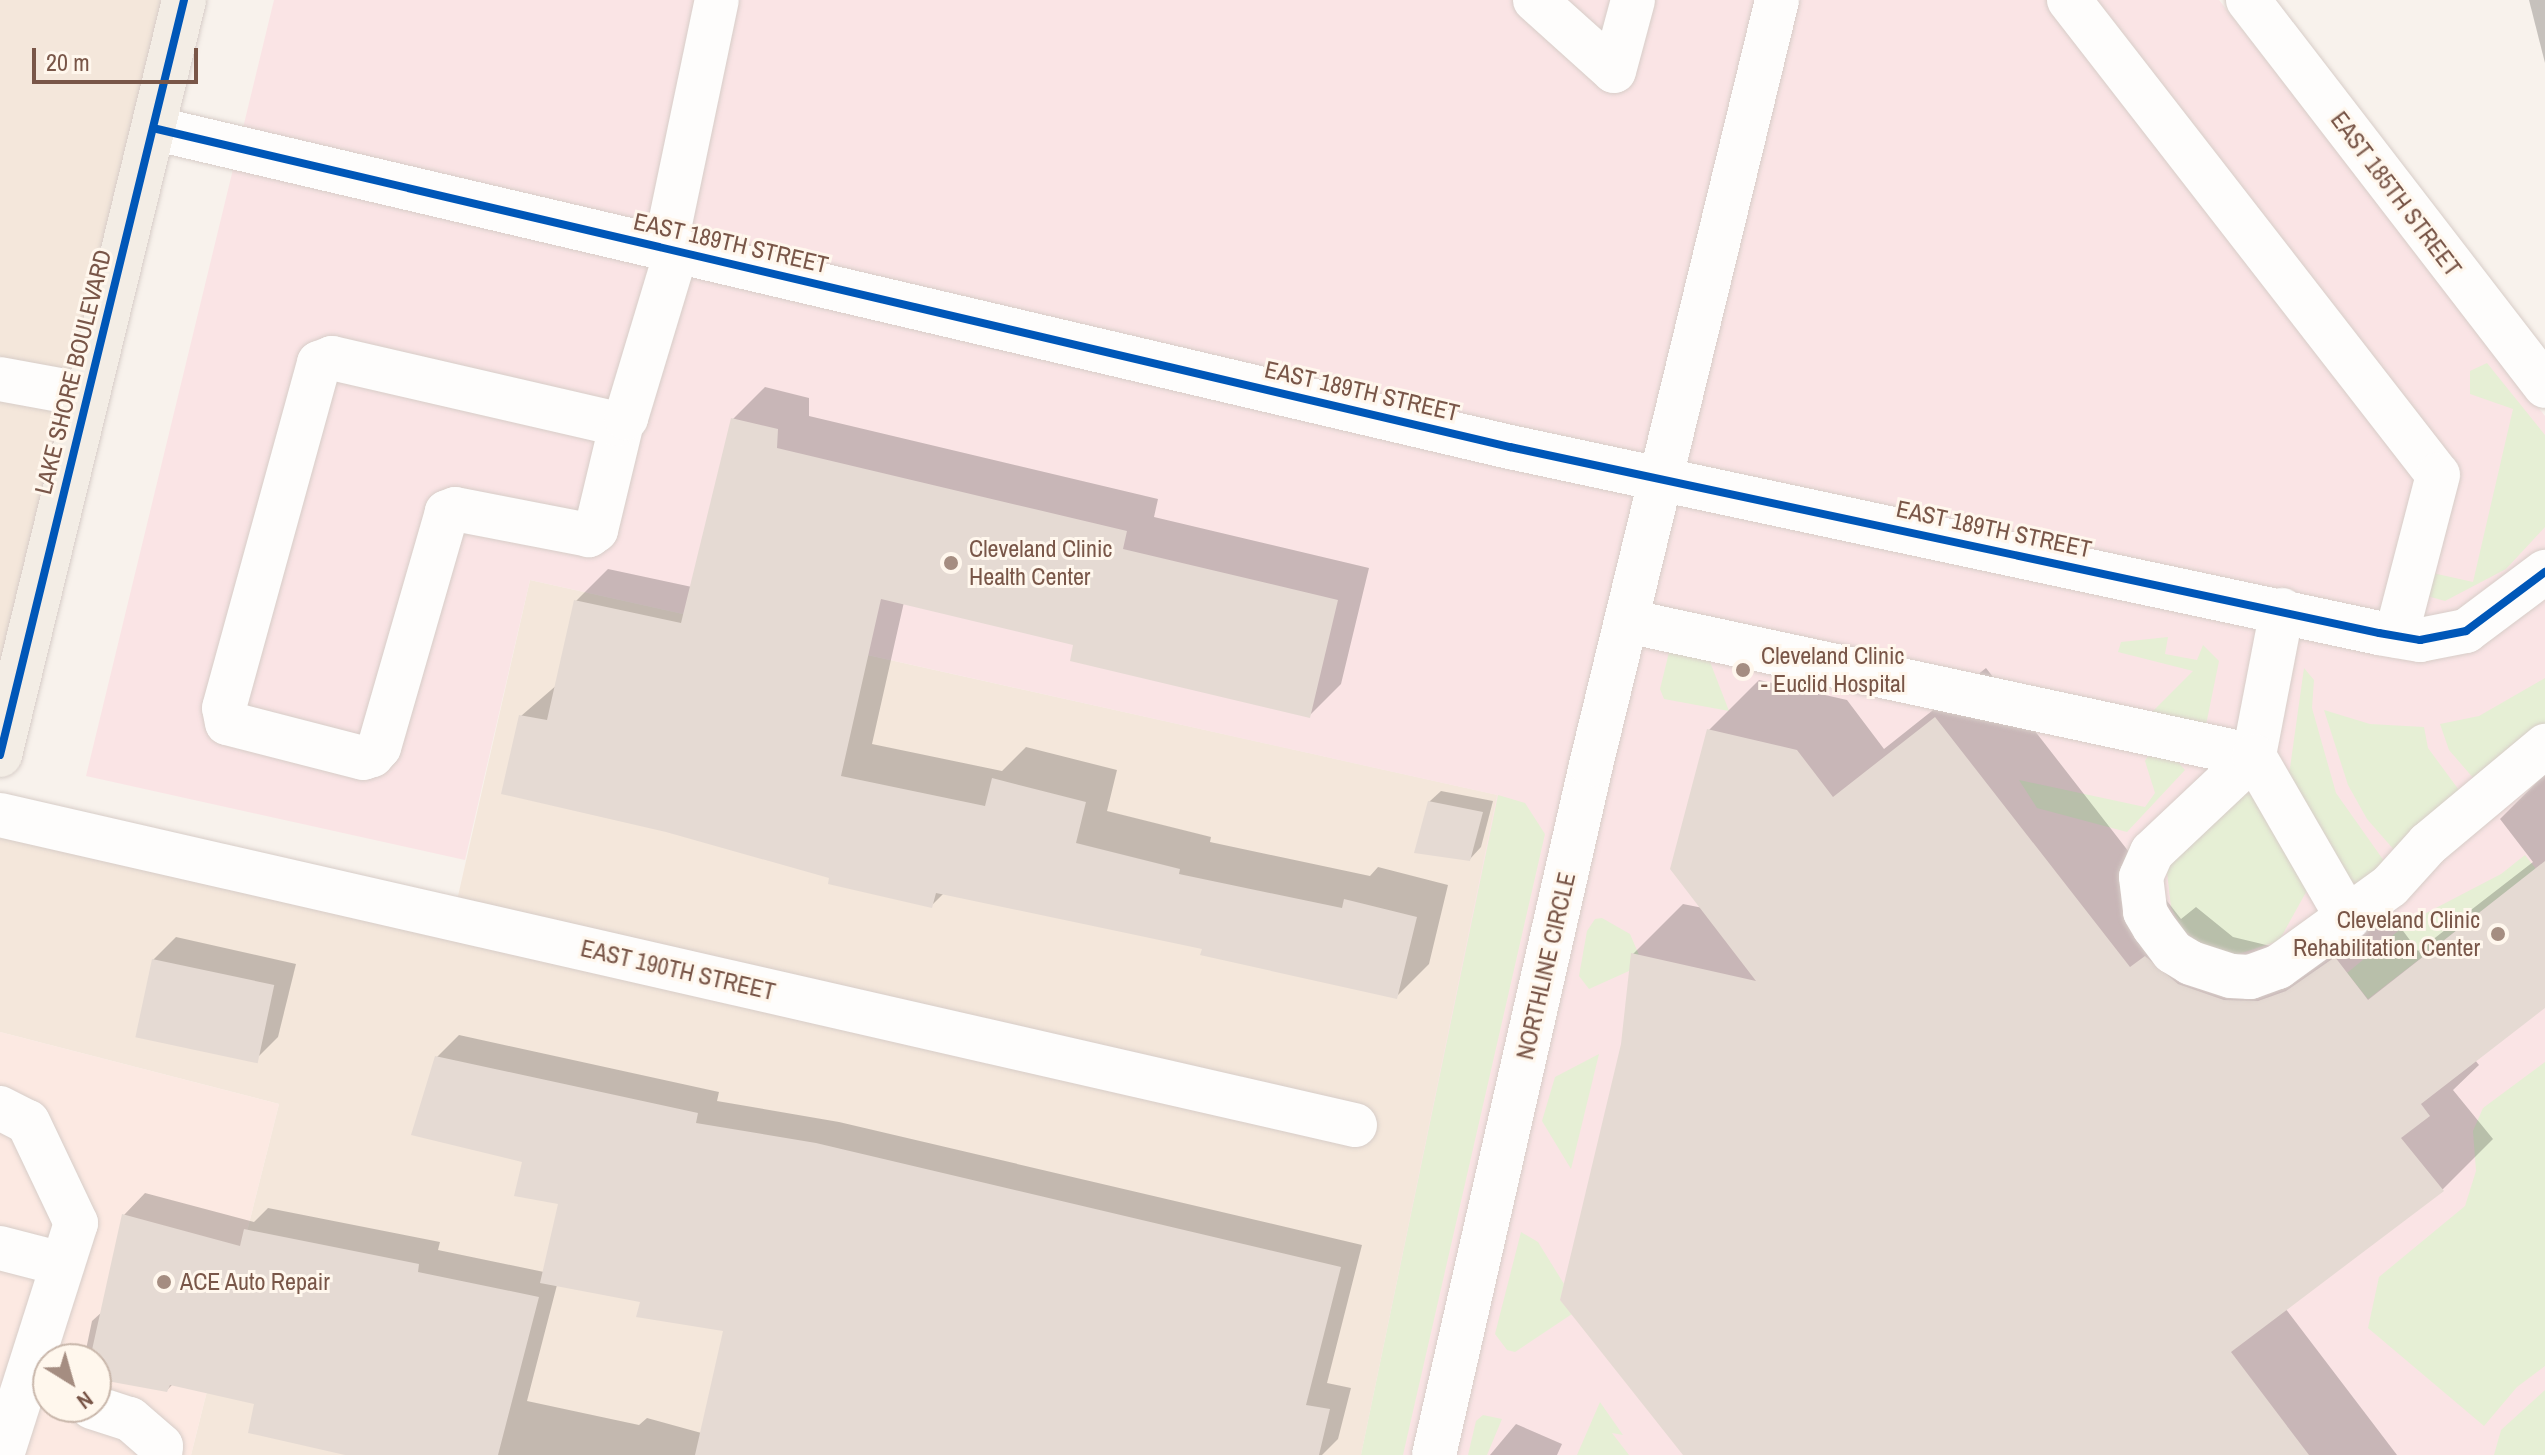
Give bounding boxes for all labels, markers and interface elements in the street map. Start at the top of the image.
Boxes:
scale bar [36,32,202,82]
text: 20 m [46,46,90,78]
street label: EAST 185TH STREET [2325,106,2467,282]
street label: EAST 189TH STREET [631,207,831,279]
street label: LAKE SHORE BOULEVARD [29,247,117,497]
street label: EAST 189TH STREET [1262,355,1462,427]
street label: EAST 189TH STREET [1894,494,2094,564]
place label: Cleveland Clinic Health Center [969,535,1112,591]
marker: Cleveland Clinic Health Center [940,552,962,574]
place label: Cleveland Clinic - Euclid Hospital [1761,642,1905,698]
marker: Cleveland Clinic - Euclid Hospital [1732,659,1754,681]
street label: NORTHLINE CIRCLE [1510,870,1582,1062]
place label: Cleveland Clinic Rehabilitation Center [2293,906,2480,962]
marker: Cleveland Clinic Rehabilitation Center [2487,923,2509,945]
street label: EAST 190TH STREET [578,934,778,1006]
place label: ACE Auto Repair [180,1268,331,1296]
marker: ACE Auto Repair [155,1273,173,1291]
north arrow [32,1343,112,1423]
text: N [71,1385,99,1416]

